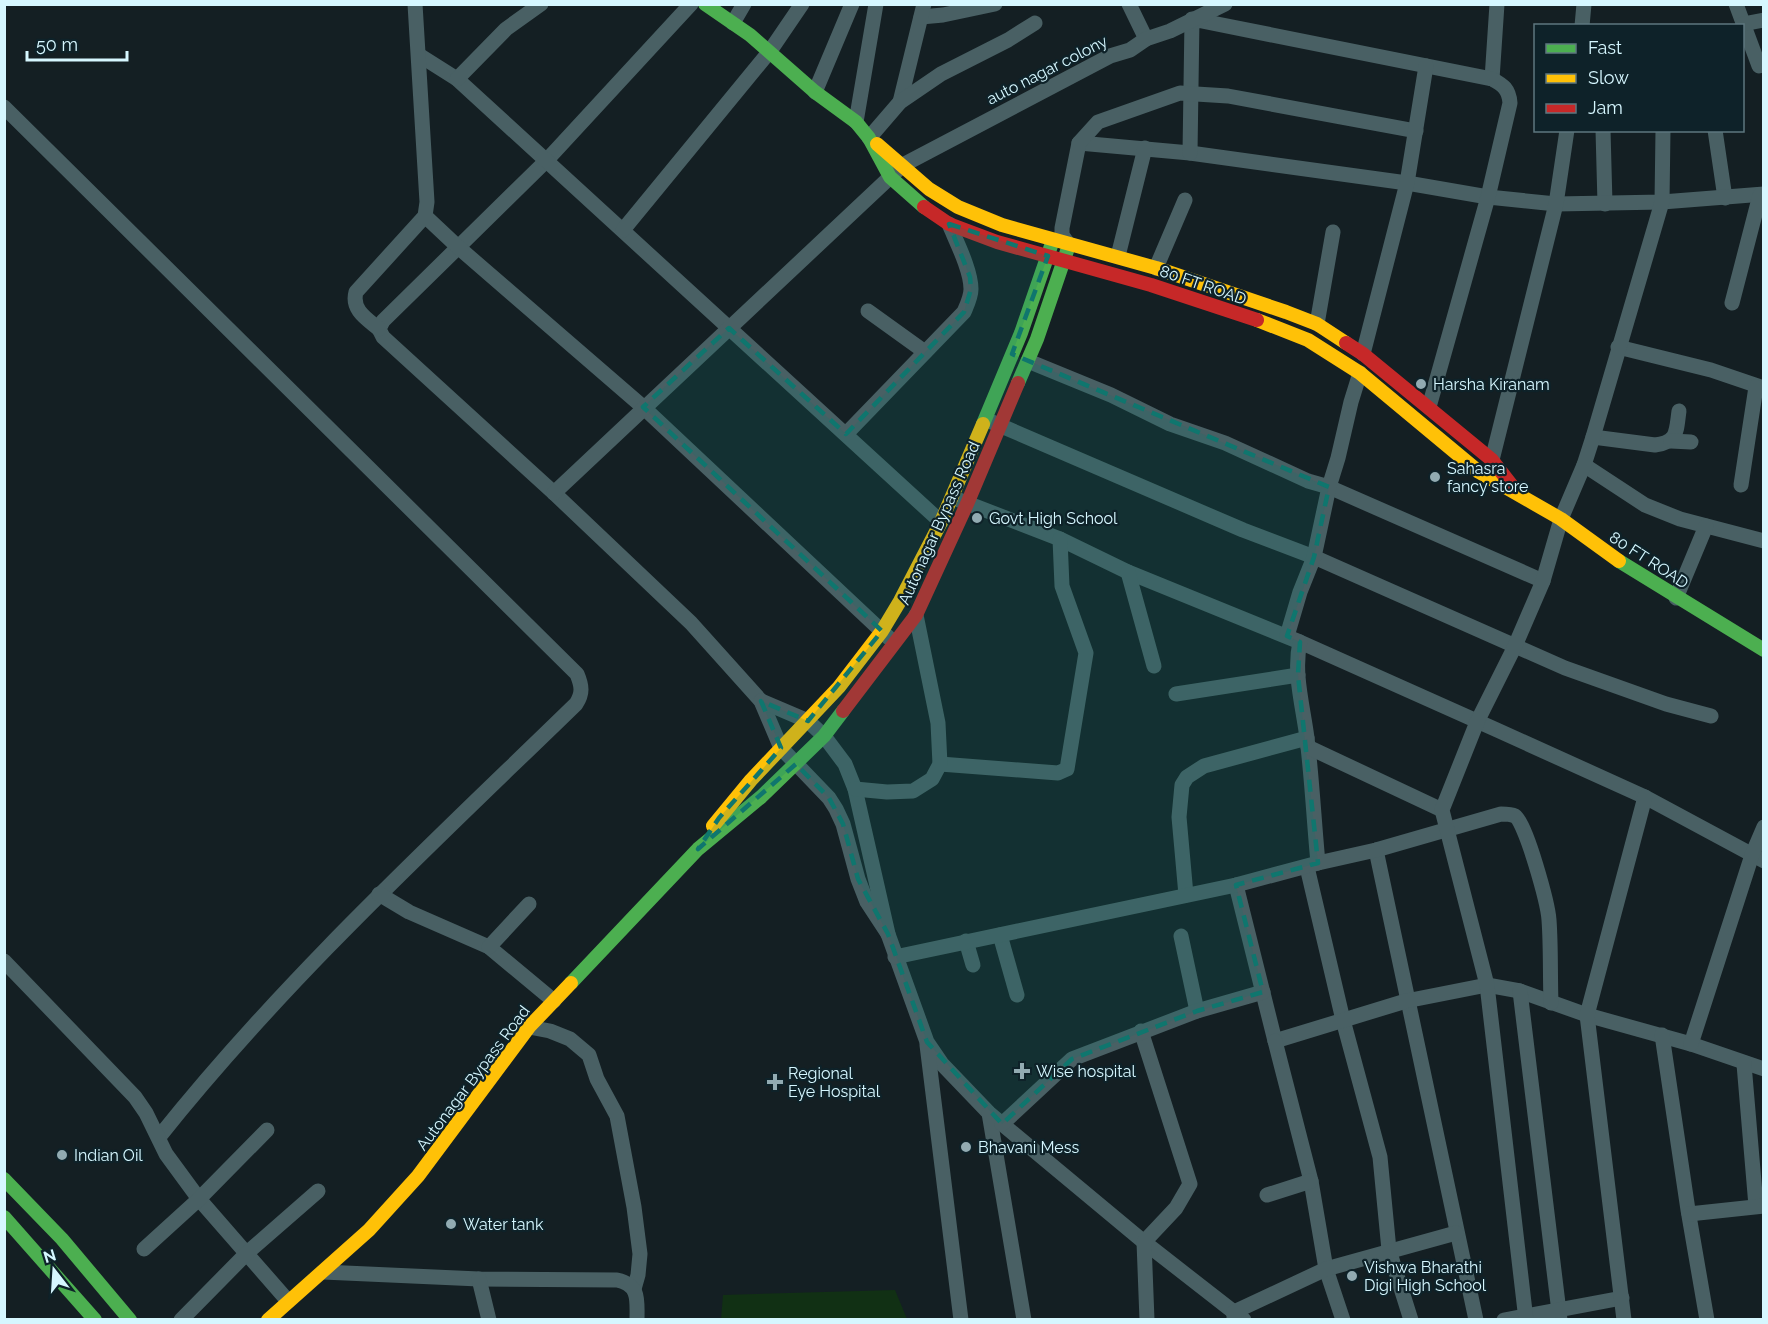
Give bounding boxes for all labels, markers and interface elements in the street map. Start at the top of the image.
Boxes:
scale bar [27,24,128,62]
legend [1534,24,1744,132]
street label: auto nagar colony [983,31,1111,109]
text: 50 m [36,34,78,55]
text: Fast [1588,37,1622,58]
text: Slow [1588,67,1629,88]
text: Jam [1588,97,1623,118]
street label: 80 FT ROAD [1157,261,1249,309]
place label: Harsha Kiranam [1433,375,1550,394]
marker: Harsha Kiranam [1414,377,1428,391]
street label: Autonagar Bypass Road [894,438,984,608]
place label: Sahasra fancy store [1447,459,1528,496]
marker: Sahasra fancy store [1428,470,1442,484]
place label: Govt High School [989,509,1118,528]
marker: Govt High School [970,511,984,525]
street label: 80 FT ROAD [1606,527,1692,593]
street label: Autonagar Bypass Road [412,1002,534,1154]
marker: Wise hospital [1013,1062,1031,1080]
place label: Wise hospital [1036,1062,1136,1081]
place label: Regional Eye Hospital [788,1064,881,1101]
marker: Regional Eye Hospital [766,1073,784,1091]
place label: Bhavani Mess [978,1138,1079,1157]
marker: Bhavani Mess [959,1140,973,1154]
place label: Indian Oil [74,1146,143,1165]
marker: Indian Oil [55,1148,69,1162]
place label: Water tank [463,1215,544,1234]
marker: Water tank [444,1217,458,1231]
north arrow [24,1240,84,1300]
text: N [41,1245,58,1267]
place label: Vishwa Bharathi Digi High School [1364,1258,1487,1295]
marker: Vishwa Bharathi Digi High School [1345,1269,1359,1283]

